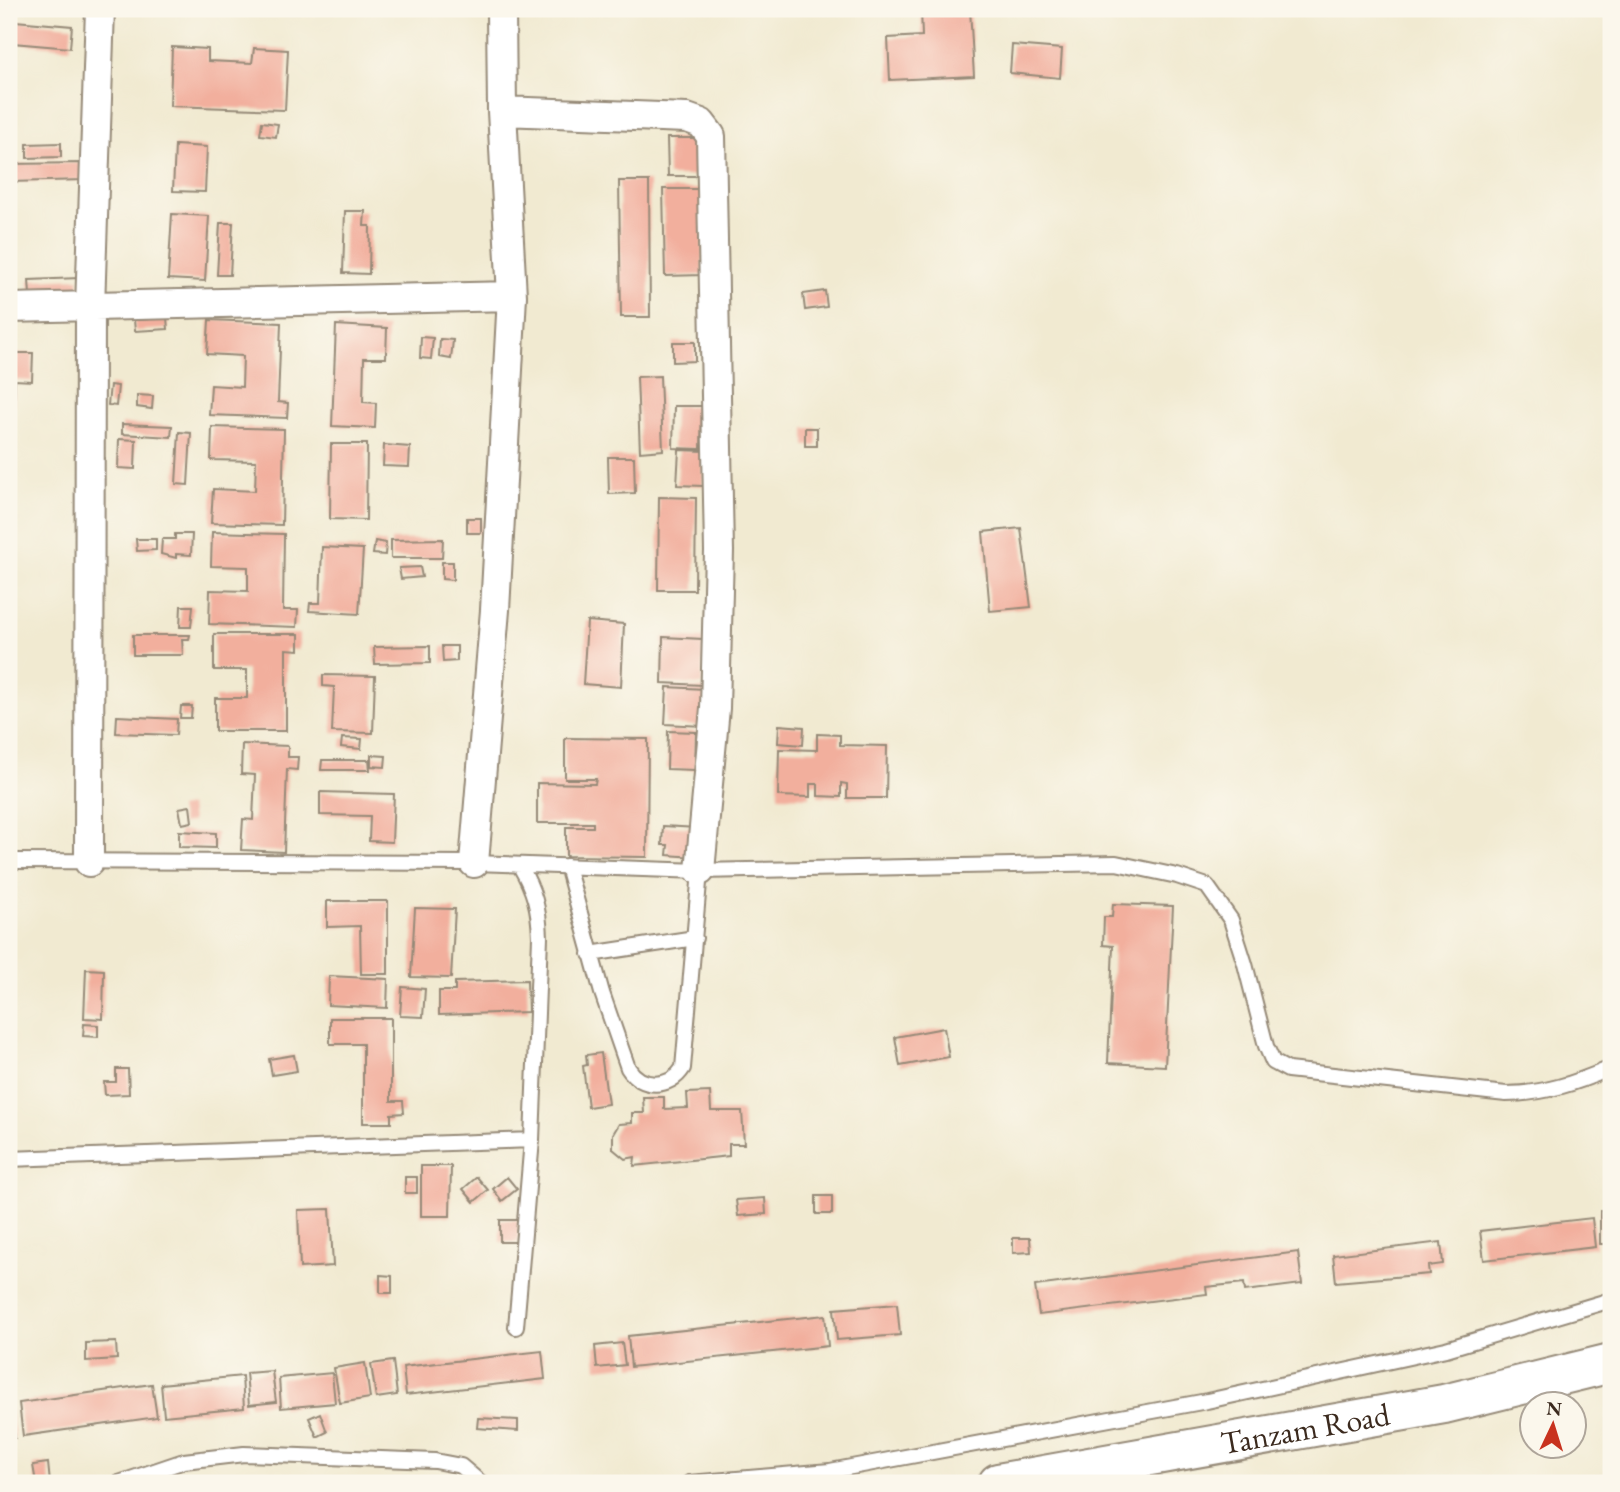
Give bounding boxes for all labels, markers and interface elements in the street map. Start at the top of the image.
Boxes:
north arrow [1518,1390,1588,1460]
street label: Tanzam Road [1217,1393,1394,1464]
text: N [1546,1396,1563,1422]

